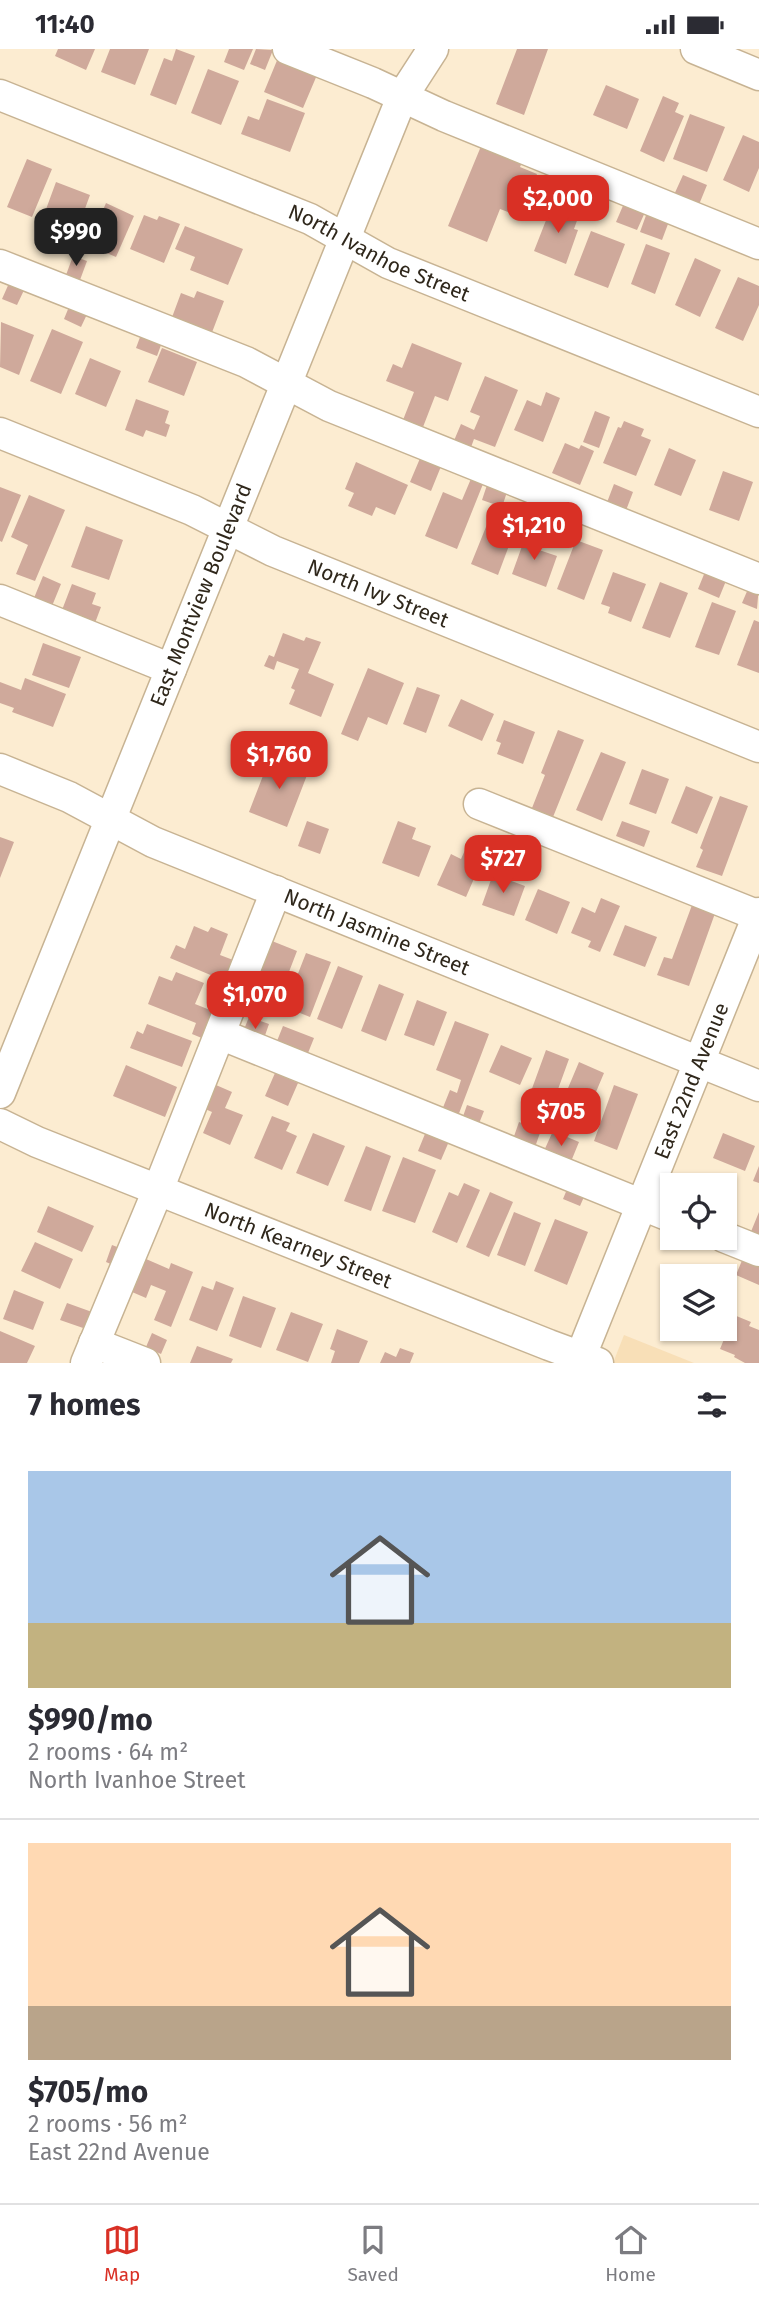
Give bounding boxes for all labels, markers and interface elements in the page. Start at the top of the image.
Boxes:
text: 11:40 [35,9,95,40]
pin: $2,000 [501,176,615,235]
text: $2,000 [523,184,593,212]
street label: North Ivanhoe Street [284,199,474,308]
pin: $990 [35,209,117,268]
text: $990 [50,217,102,245]
street label: East Montview Boulevard [144,480,258,710]
pin: $1,210 [477,503,591,562]
text: $1,210 [502,511,566,539]
street label: North Ivy Street [304,553,453,634]
pin: $1,760 [222,731,336,791]
text: $1,760 [247,740,311,768]
pin: $727 [462,835,544,895]
text: $727 [480,844,526,872]
street label: North Jasmine Street [280,883,474,981]
pin: $1,070 [198,971,312,1031]
text: $1,070 [223,980,287,1008]
street label: East 22nd Avenue [648,999,735,1163]
pin: $705 [520,1089,602,1148]
text: $705 [537,1097,585,1125]
map controls [660,1173,737,1341]
button: locate [660,1173,737,1250]
street label: North Kearney Street [200,1197,396,1295]
button: layers [660,1264,737,1341]
icon: filters [693,1386,731,1424]
text: 7 homes [28,1387,140,1423]
icon: home [317,1517,443,1643]
text: $990/mo [28,1702,153,1738]
text: 2 rooms · 64 m² [28,1738,188,1766]
text: North Ivanhoe Street [28,1766,246,1794]
icon: home [317,1889,443,2015]
text: $705/mo [28,2074,148,2110]
text: 2 rooms · 56 m² [28,2110,187,2138]
text: East 22nd Avenue [28,2138,210,2166]
tab: Map [103,2221,141,2286]
tab: Saved [347,2221,399,2286]
tab: Home [605,2221,656,2286]

